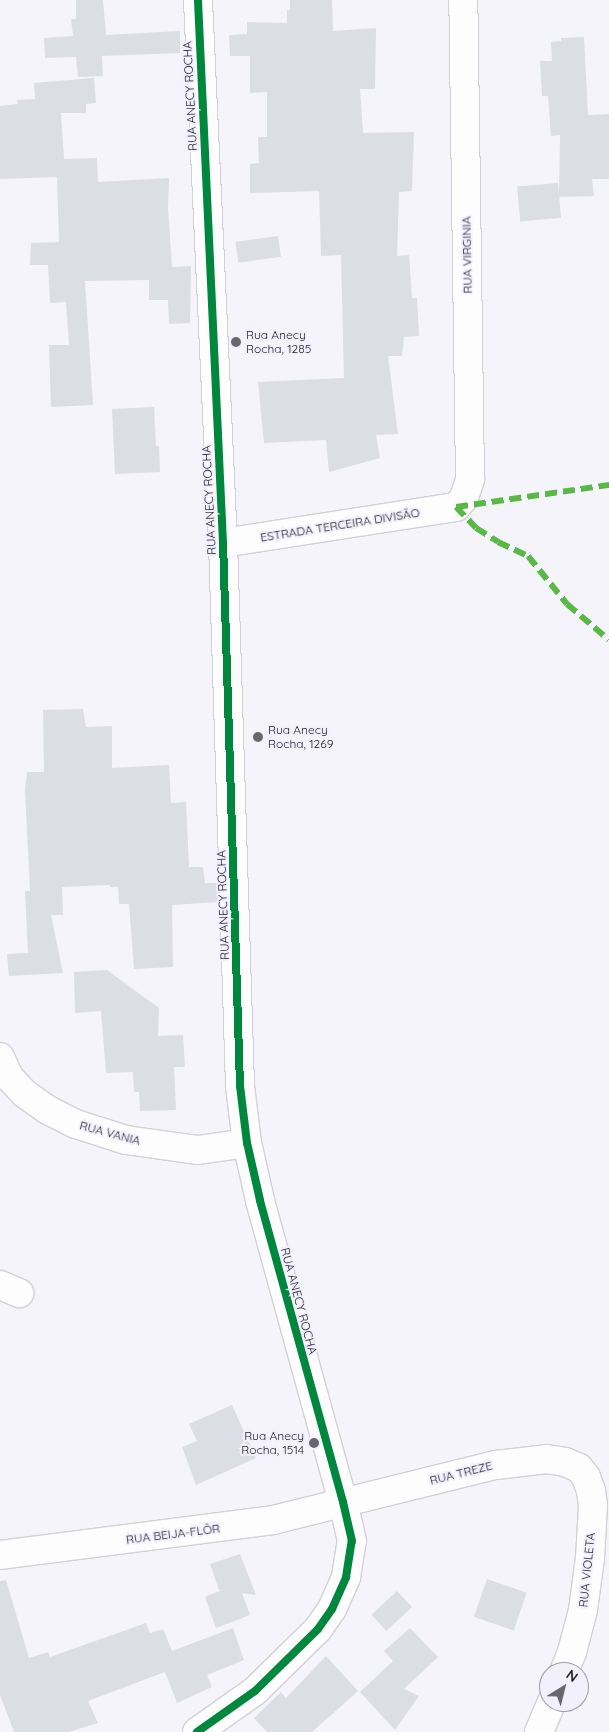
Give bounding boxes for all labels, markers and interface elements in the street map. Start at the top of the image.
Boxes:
street label: RUA ANECY ROCHA [180,41,200,151]
street label: RUA VIRGINIA [459,216,475,294]
place label: Rua Anecy Rocha, 1285 [246,328,311,356]
marker: Rua Anecy Rocha, 1285 [230,336,242,348]
street label: RUA ANECY ROCHA [199,445,219,555]
street label: ESTRADA TERCEIRA DIVISÃO [259,505,421,545]
place label: Rua Anecy Rocha, 1269 [268,723,333,751]
marker: Rua Anecy Rocha, 1269 [252,731,264,743]
street label: RUA ANECY ROCHA [214,850,232,960]
street label: RUA VANIA [78,1118,142,1148]
street label: RUA ANECY ROCHA [278,1246,320,1356]
place label: Rua Anecy Rocha, 1514 [241,1429,304,1457]
marker: Rua Anecy Rocha, 1514 [308,1437,320,1449]
street label: RUA TREZE [428,1458,494,1488]
street label: RUA BEIJA-FLÔR [125,1521,221,1547]
street label: RUA VIOLETA [576,1532,598,1608]
north arrow [539,1662,589,1712]
text: N [563,1665,582,1686]

